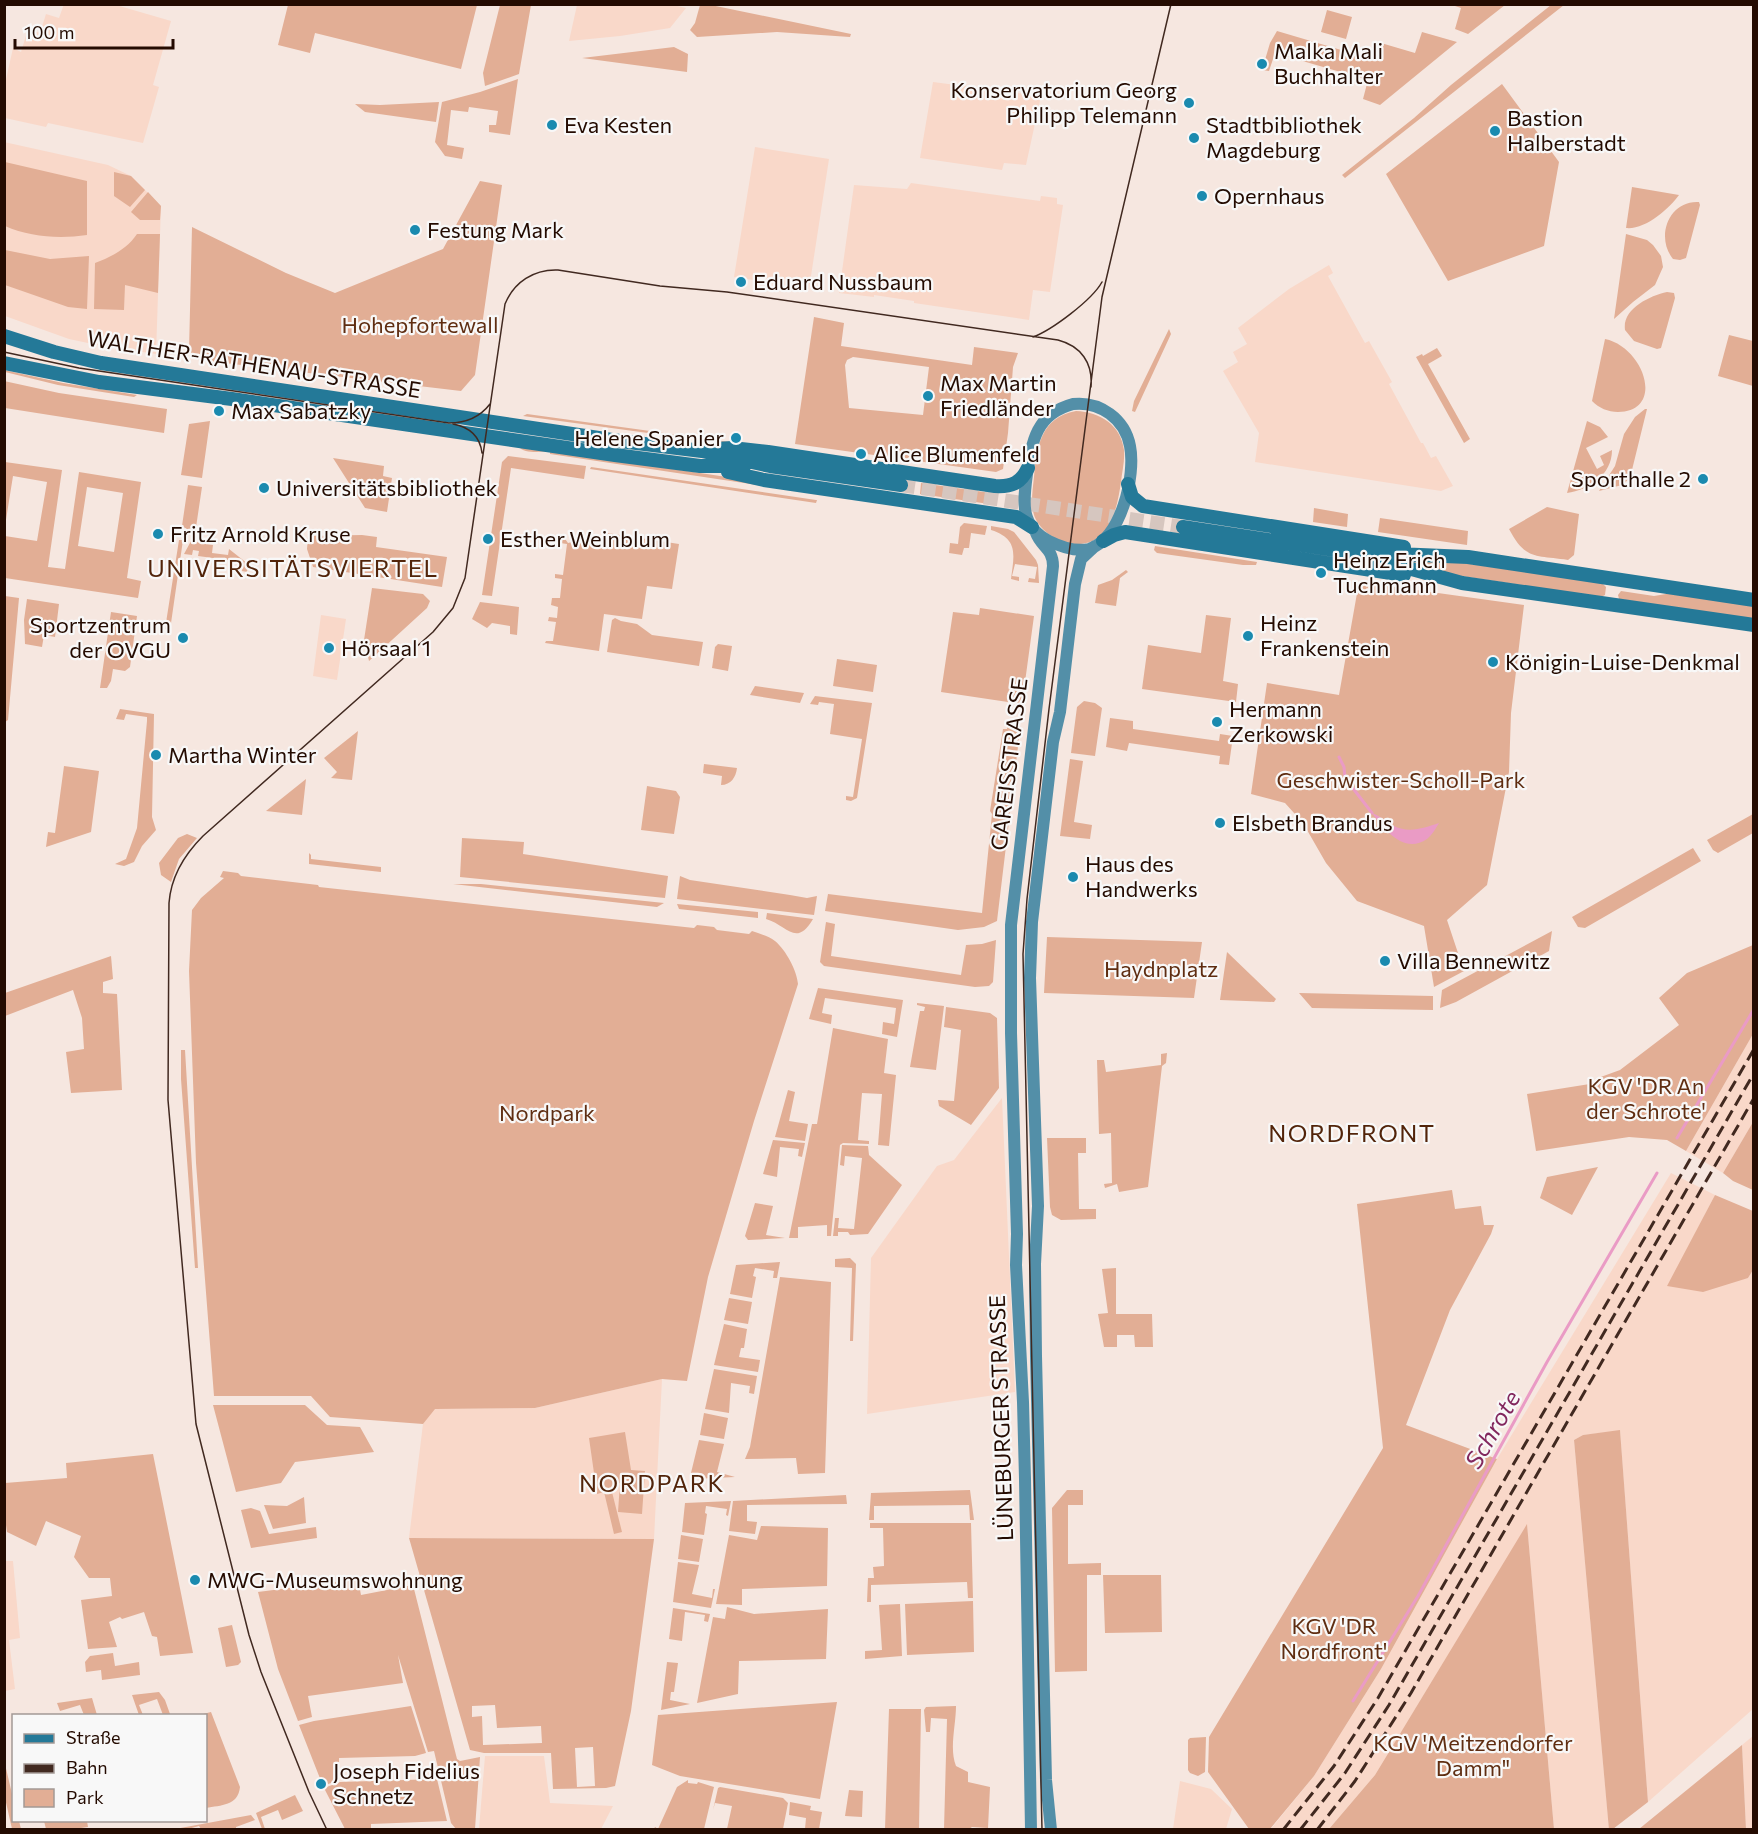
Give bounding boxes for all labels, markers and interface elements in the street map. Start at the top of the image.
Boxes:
scale bar [15,12,172,50]
text: 100 m [24,21,74,43]
place label: Malka Mali Buchhalter [1274,37,1383,89]
marker: Malka Mali Buchhalter [1255,57,1269,71]
place label: Konservatorium Georg Philipp Telemann [951,76,1177,128]
marker: Konservatorium Georg Philipp Telemann [1182,96,1196,110]
place label: Bastion Halberstadt [1507,104,1626,156]
place label: Eva Kesten [564,111,672,138]
place label: Stadtbibliothek Magdeburg [1206,111,1362,163]
marker: Eva Kesten [545,118,559,132]
marker: Bastion Halberstadt [1488,124,1502,138]
marker: Stadtbibliothek Magdeburg [1187,131,1201,145]
place label: Opernhaus [1214,182,1324,209]
marker: Opernhaus [1195,189,1209,203]
place label: Festung Mark [427,216,564,243]
marker: Festung Mark [408,223,422,237]
place label: Eduard Nussbaum [753,268,933,295]
marker: Eduard Nussbaum [734,275,748,289]
park label: Hohepfortewall [341,311,499,338]
street label: WALTHER-RATHENAU-STRASSE [85,324,423,403]
place label: Max Martin Friedländer [940,369,1057,421]
marker: Max Martin Friedländer [921,389,935,403]
place label: Max Sabatzky [231,397,371,424]
marker: Max Sabatzky [212,404,226,418]
place label: Helene Spanier [574,424,724,451]
marker: Helene Spanier [729,431,743,445]
place label: Alice Blumenfeld [873,440,1040,467]
marker: Alice Blumenfeld [854,447,868,461]
place label: Sporthalle 2 [1571,465,1691,492]
marker: Sporthalle 2 [1696,472,1710,486]
place label: Universitätsbibliothek [276,474,497,501]
marker: Universitätsbibliothek [257,481,271,495]
place label: Fritz Arnold Kruse [170,520,351,547]
place label: Esther Weinblum [500,525,670,552]
marker: Fritz Arnold Kruse [151,527,165,541]
marker: Esther Weinblum [481,532,495,546]
place label: Heinz Erich Tuchmann [1333,546,1446,598]
district label: UNIVERSITÄTSVIERTEL [147,553,439,582]
marker: Heinz Erich Tuchmann [1314,566,1328,580]
place label: Heinz Frankenstein [1260,609,1389,661]
place label: Sportzentrum der OVGU [30,611,171,663]
marker: Heinz Frankenstein [1241,629,1255,643]
marker: Sportzentrum der OVGU [176,631,190,645]
place label: Hörsaal 1 [341,634,431,661]
marker: Hörsaal 1 [322,641,336,655]
place label: Königin-Luise-Denkmal [1505,648,1740,675]
marker: Königin-Luise-Denkmal [1486,655,1500,669]
street label: GAREISSTRASSE [985,676,1032,852]
place label: Hermann Zerkowski [1229,695,1333,747]
marker: Hermann Zerkowski [1210,715,1224,729]
place label: Martha Winter [168,741,317,768]
marker: Martha Winter [149,748,163,762]
park label: Geschwister-Scholl-Park [1277,766,1525,793]
place label: Elsbeth Brandus [1232,809,1393,836]
marker: Elsbeth Brandus [1213,816,1227,830]
place label: Haus des Handwerks [1085,850,1198,902]
marker: Haus des Handwerks [1066,870,1080,884]
place label: Villa Bennewitz [1397,947,1550,974]
marker: Villa Bennewitz [1378,954,1392,968]
park label: Haydnplatz [1104,955,1218,982]
park label: KGV 'DR An der Schrote' [1586,1072,1706,1124]
park label: Nordpark [499,1099,595,1126]
district label: NORDFRONT [1268,1118,1436,1147]
street label: LÜNEBURGER STRASSE [983,1294,1018,1542]
water label: Schrote [1458,1385,1526,1473]
district label: NORDPARK [579,1468,725,1497]
place label: MWG-Museumswohnung [207,1566,463,1593]
marker: MWG-Museumswohnung [188,1573,202,1587]
park label: KGV 'DR Nordfront' [1280,1612,1388,1664]
legend [12,1714,207,1822]
text: Straße [66,1726,121,1748]
park label: KGV 'Meitzendorfer Damm" [1373,1729,1573,1781]
text: Bahn [66,1756,108,1778]
place label: Joseph Fidelius Schnetz [333,1757,480,1809]
marker: Joseph Fidelius Schnetz [314,1777,328,1791]
text: Park [66,1786,104,1808]

